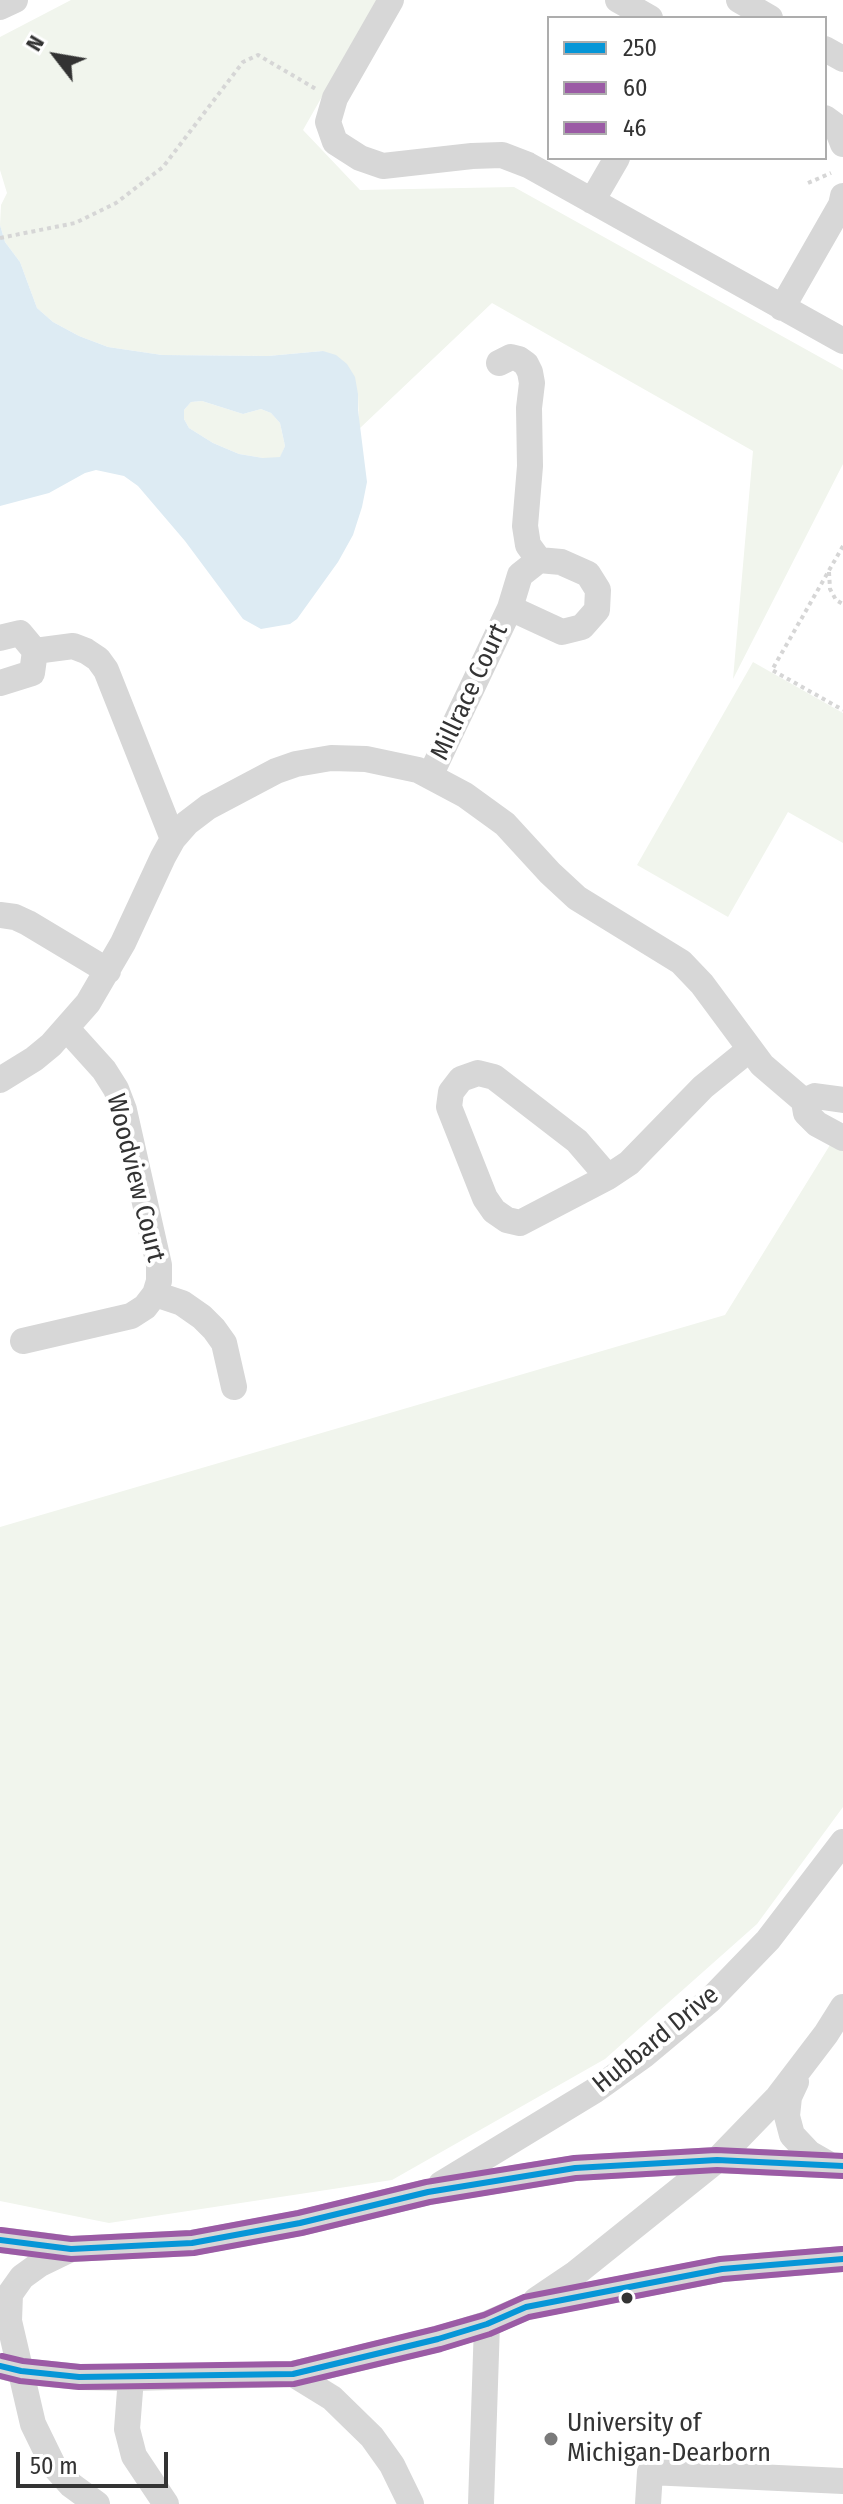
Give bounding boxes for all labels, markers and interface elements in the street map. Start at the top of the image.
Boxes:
north arrow [16,16,96,96]
legend [547,16,827,160]
text: N [20,31,50,56]
text: 250 [623,34,657,62]
text: 60 [623,74,647,102]
text: 46 [623,114,647,142]
street label: Millrace Court [425,619,515,765]
street label: Woodview Court [99,1091,171,1265]
street label: Hubbard Drive [587,1980,725,2100]
unlabelled marker [619,2290,635,2306]
place label: University of Michigan-Dearborn [567,2408,771,2470]
marker: University of Michigan-Dearborn [542,2430,560,2448]
scale bar [20,2436,172,2486]
text: 50 m [30,2452,78,2480]

